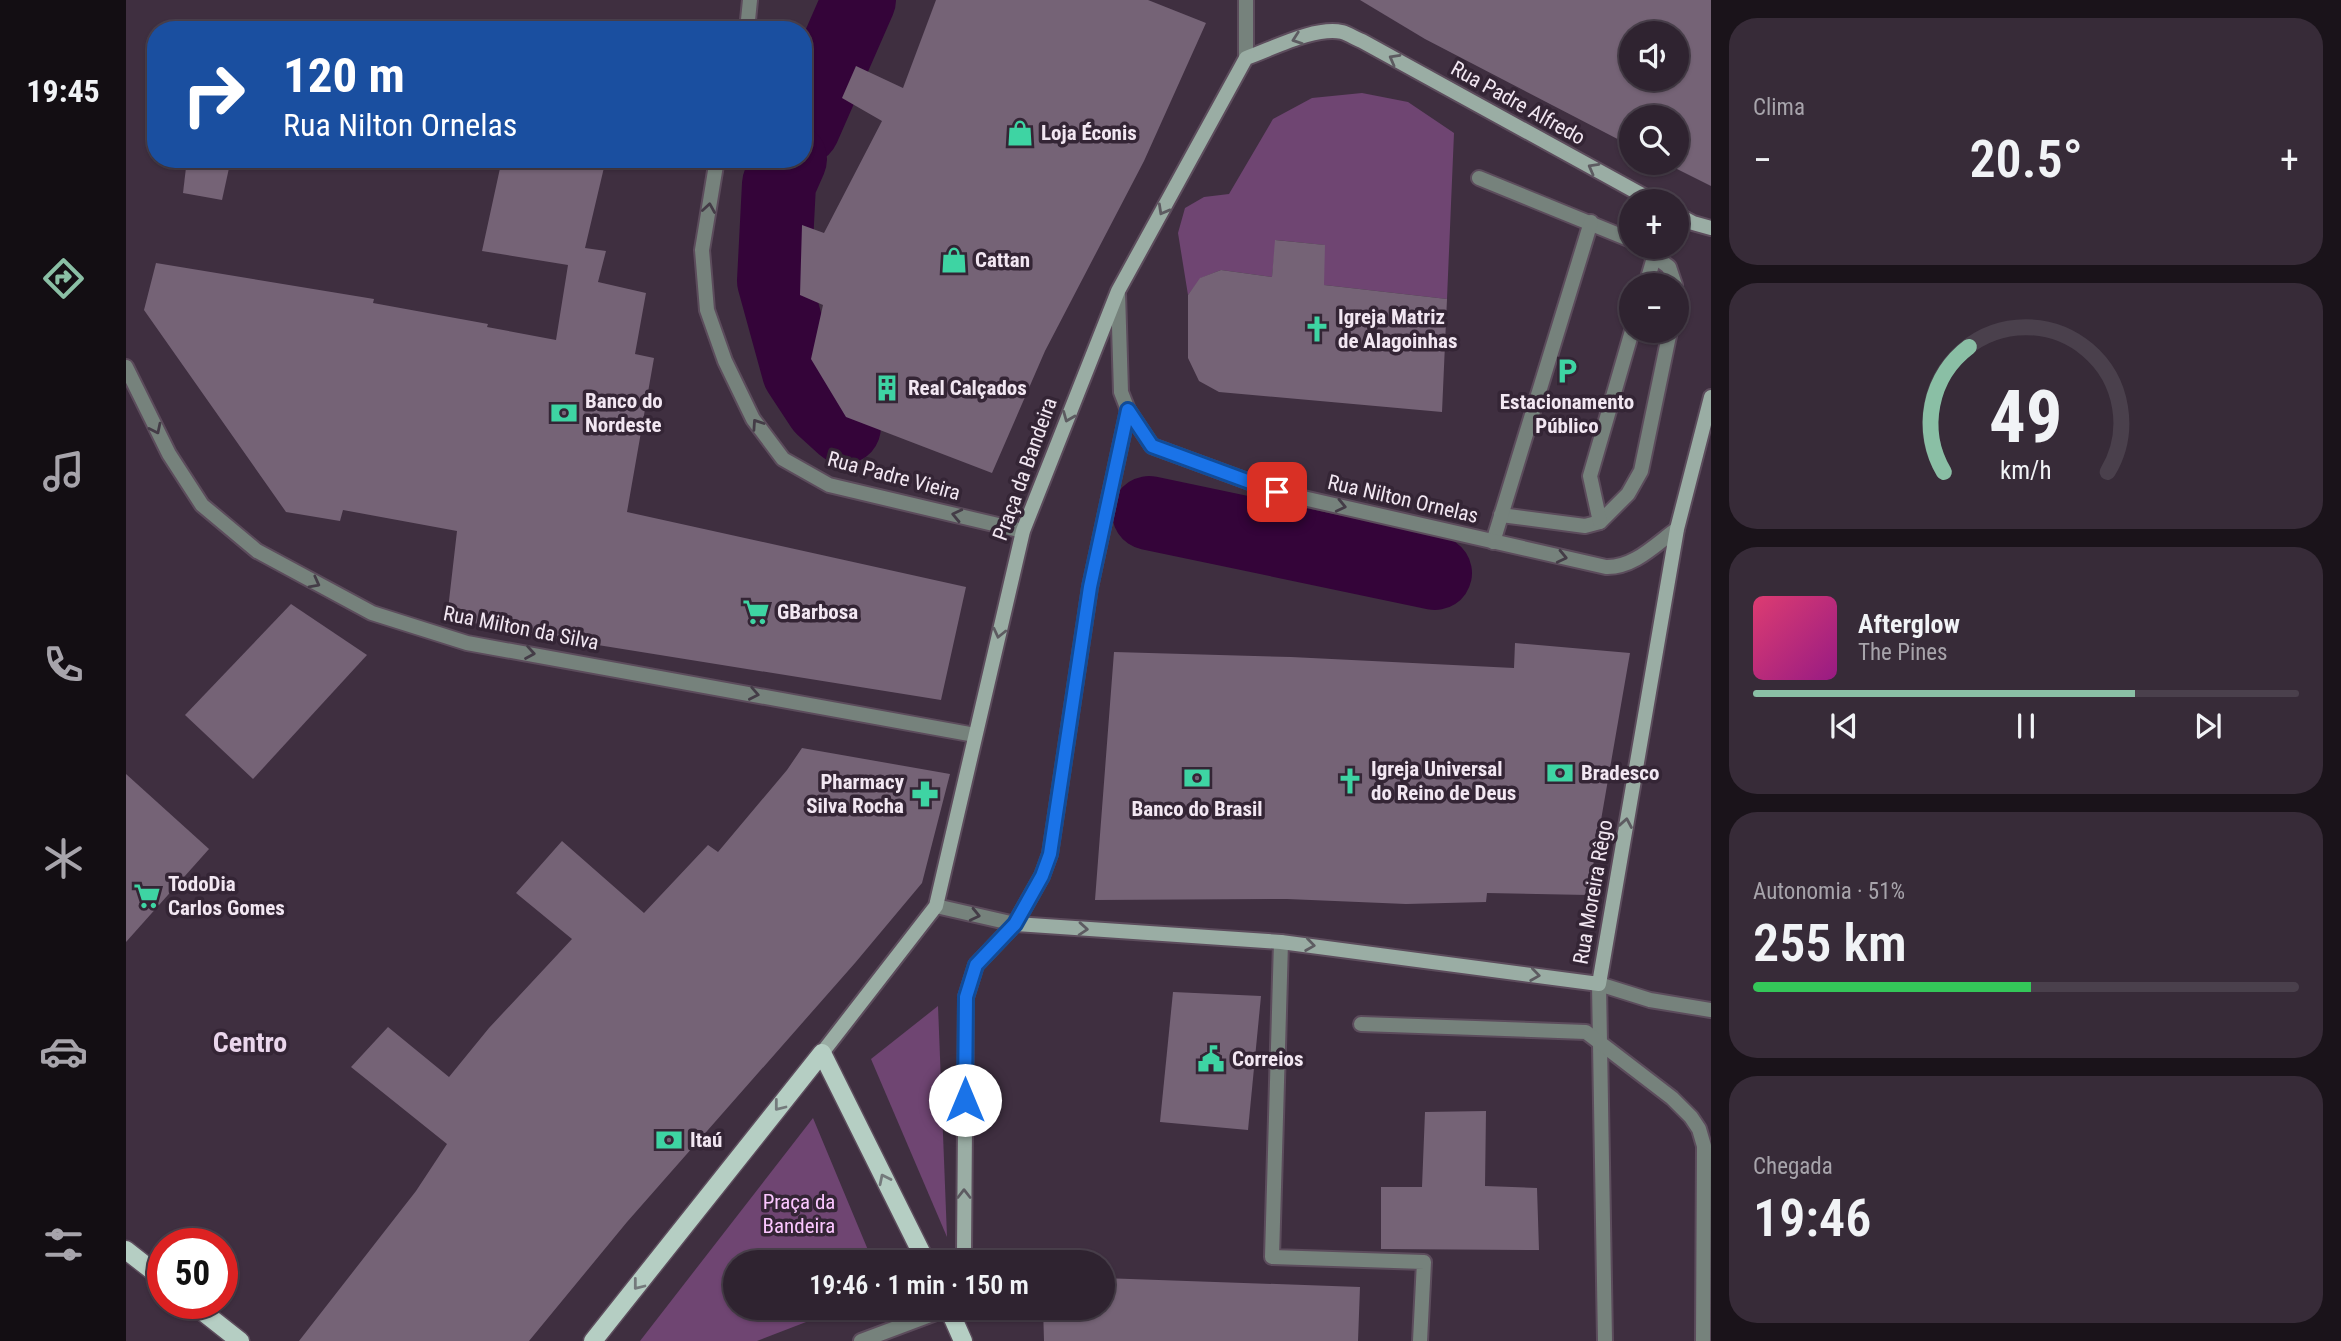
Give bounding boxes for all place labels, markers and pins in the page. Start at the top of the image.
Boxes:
shop icon: Loja Éconis [1005,118,1035,148]
place label: Loja Éconis [1041,121,1137,145]
shop icon: Cattan [939,245,969,275]
place label: Cattan [975,248,1030,272]
place label: Igreja Matriz de Alagoinhas [1338,305,1457,353]
church icon: Igreja Matriz de Alagoinhas [1302,314,1332,344]
parking icon: Estacionamento Público [1552,356,1582,386]
building icon: Real Calçados [872,373,902,403]
place label: Real Calçados [908,376,1027,400]
place label: Banco do Nordeste [585,389,663,437]
place label: Estacionamento Público [1500,390,1634,438]
bank icon: Banco do Nordeste [549,398,579,428]
pin [1247,462,1307,522]
supermarket icon: GBarbosa [741,597,771,627]
place label: GBarbosa [777,600,858,624]
place label: Igreja Universal do Reino de Deus [1371,757,1516,805]
bank icon: Bradesco [1545,758,1575,788]
place label: Bradesco [1581,761,1659,785]
bank icon: Banco do Brasil [1182,763,1212,793]
church icon: Igreja Universal do Reino de Deus [1335,766,1365,796]
place label: Pharmacy Silva Rocha [806,770,905,818]
pharmacy icon: Pharmacy Silva Rocha [910,779,940,809]
place label: Banco do Brasil [1131,797,1263,821]
place label: TodoDia Carlos Gomes [168,872,285,920]
supermarket icon: TodoDia Carlos Gomes [132,881,162,911]
public building icon: Correios [1196,1044,1226,1074]
place label: Correios [1232,1047,1303,1071]
bank icon: Itaú [654,1125,684,1155]
place label: Itaú [690,1128,722,1152]

